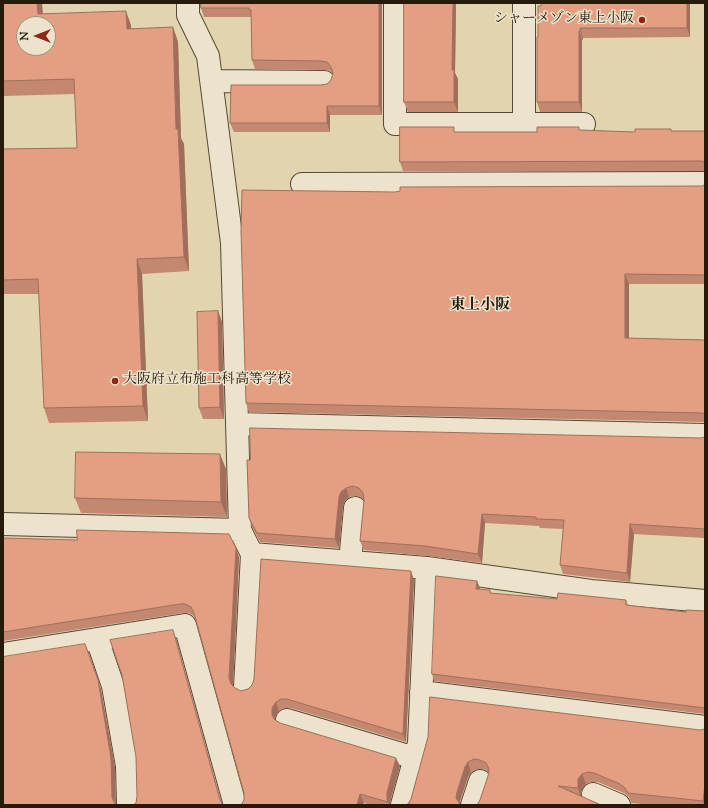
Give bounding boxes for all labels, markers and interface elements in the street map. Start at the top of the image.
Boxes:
place label: シャーメゾン東上小阪 [494,12,634,28]
marker: シャーメゾン東上小阪 [637,15,647,25]
north arrow [16,16,56,56]
text: N [17,32,33,40]
district label: 東上小阪 [450,297,510,315]
place label: 大阪府立布施工科高等学校 [123,373,291,389]
marker: 大阪府立布施工科高等学校 [110,376,120,386]

